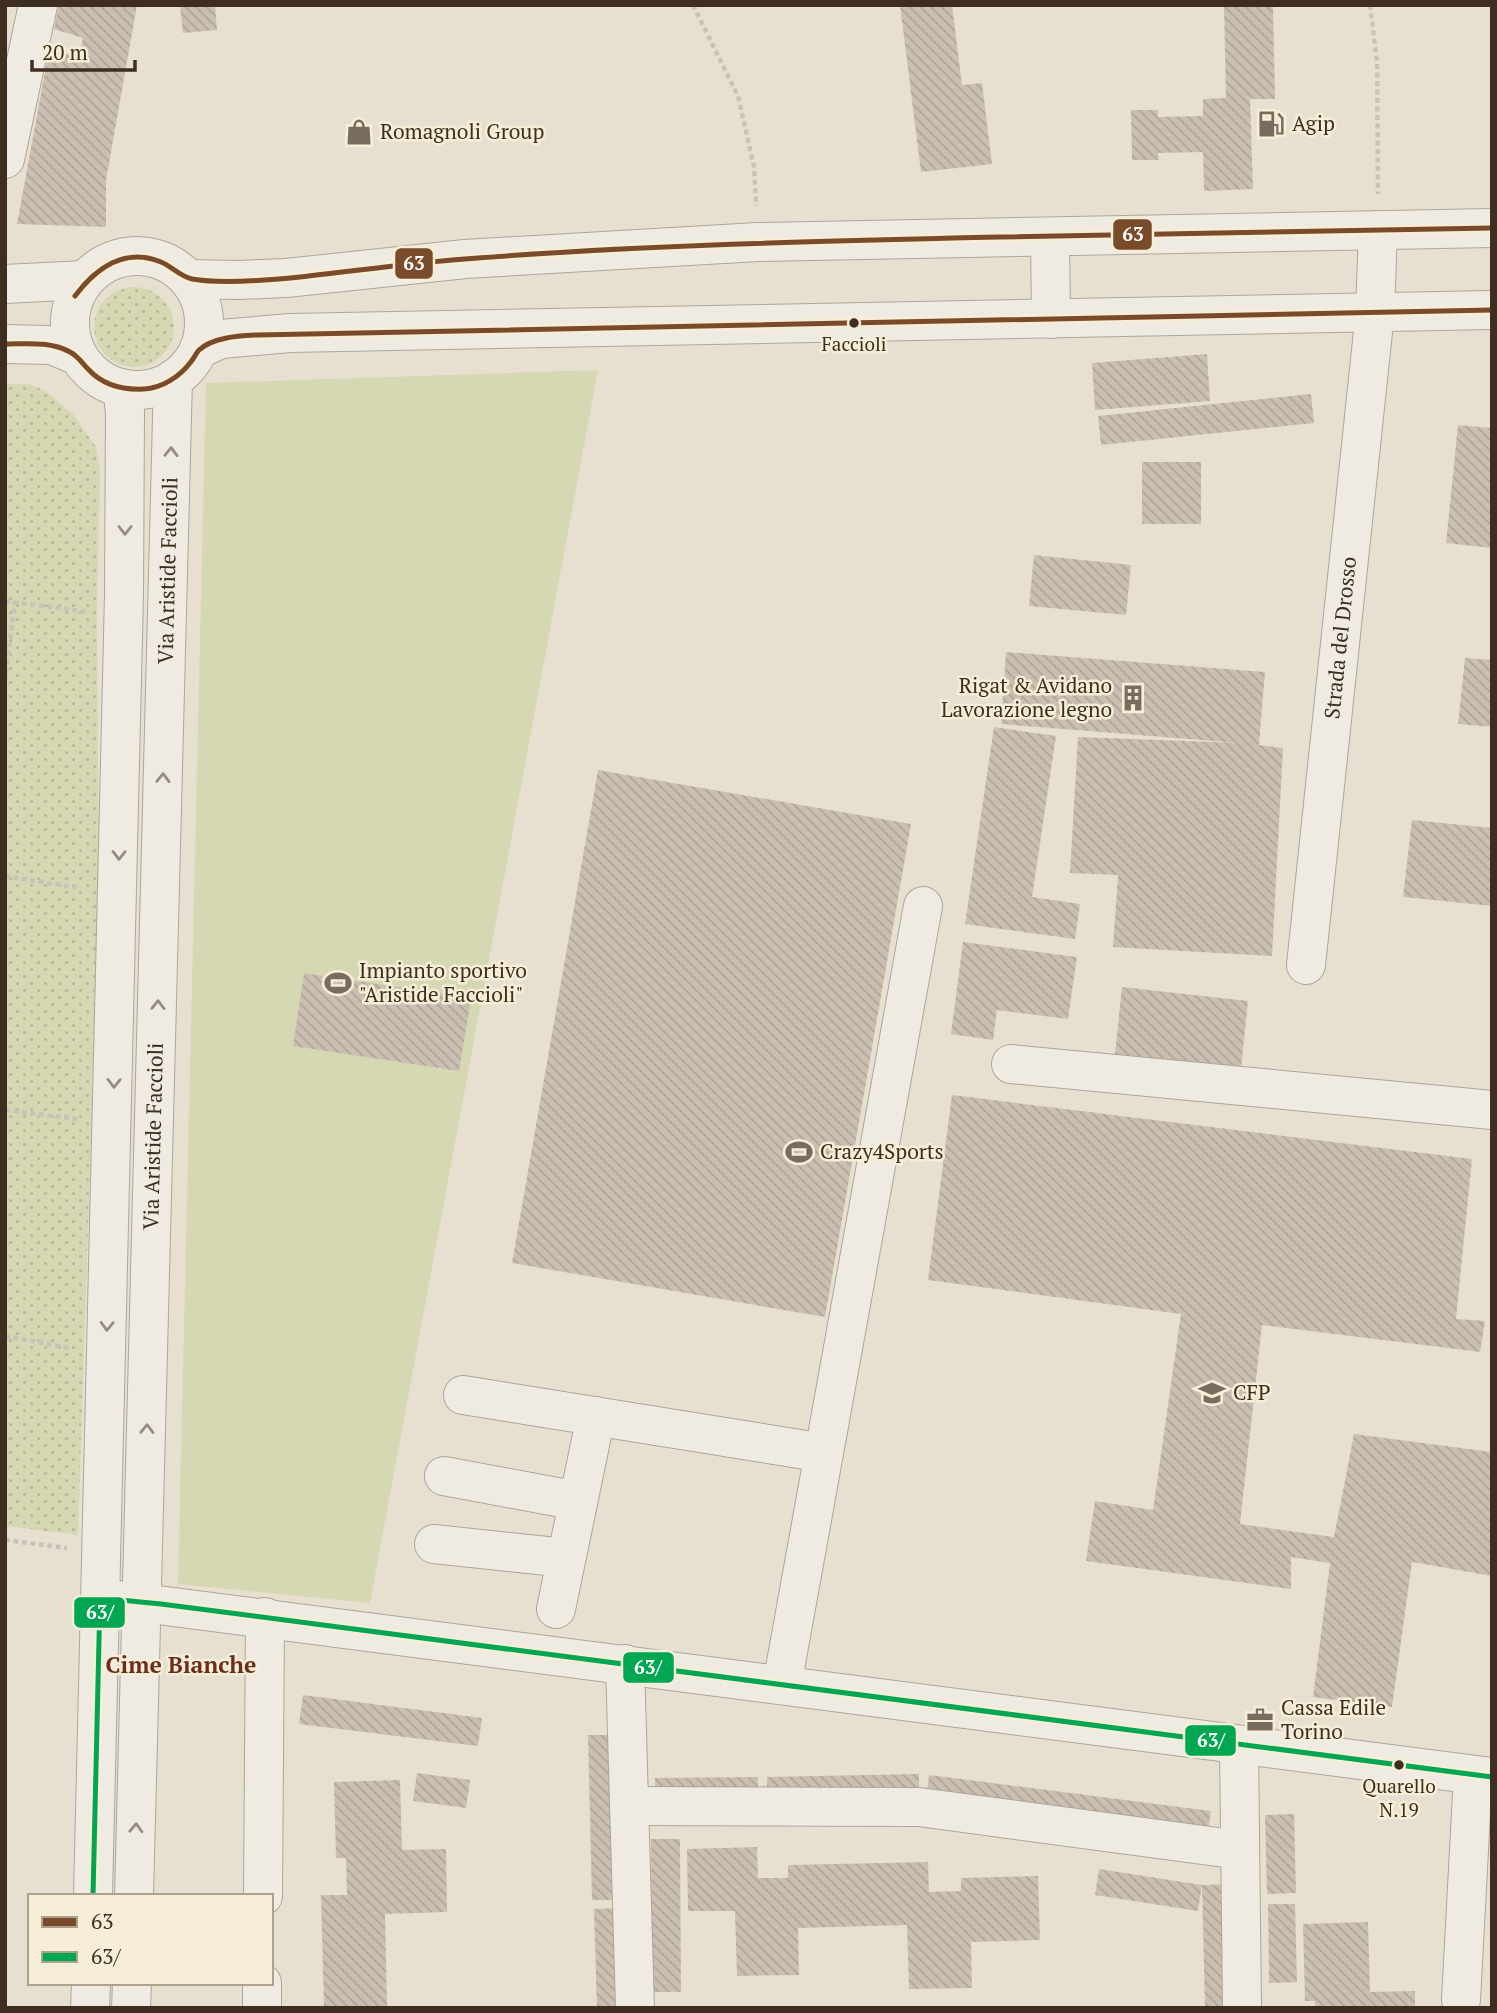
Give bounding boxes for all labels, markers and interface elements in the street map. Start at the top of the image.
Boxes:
scale bar [32,28,135,72]
text: 20 m [42,38,88,66]
fuel station icon: Agip [1256,109,1286,139]
place label: Agip [1292,109,1335,137]
shop icon: Romagnoli Group [344,117,374,147]
place label: Romagnoli Group [380,117,544,145]
line badge: 63 [1112,218,1153,251]
text: 63 [1122,221,1144,246]
line badge: 63 [394,247,434,280]
text: 63 [403,250,425,275]
marker: Faccioli [847,316,861,330]
place label: Faccioli [822,331,886,356]
one-way arrow [164,447,179,458]
street label: Via Aristide Faccioli [151,476,183,664]
one-way arrow [117,525,133,536]
street label: Strada del Drosso [1317,555,1362,720]
place label: Rigat & Avidano Lavorazione legno [941,671,1112,723]
building icon: Rigat & Avidano Lavorazione legno [1118,683,1148,713]
one-way arrow [156,772,171,783]
one-way arrow [111,850,126,861]
place label: Impianto sportivo "Aristide Faccioli" [359,956,527,1008]
sports icon: Impianto sportivo "Aristide Faccioli" [323,968,353,998]
one-way arrow [150,999,165,1010]
street label: Via Aristide Faccioli [136,1042,169,1230]
one-way arrow [106,1078,122,1088]
sports icon: Crazy4Sports [784,1137,814,1167]
place label: Crazy4Sports [820,1137,944,1165]
one-way arrow [99,1321,114,1332]
school or university icon: CFP [1197,1378,1227,1408]
place label: CFP [1233,1378,1270,1406]
one-way arrow [139,1423,155,1433]
line badge: 63/ [73,1596,126,1629]
text: 63/ [86,1599,115,1624]
district label: Cime Bianche [106,1649,256,1680]
line badge: 63/ [622,1651,675,1684]
text: 63/ [634,1654,663,1679]
place label: Cassa Edile Torino [1281,1693,1386,1745]
office icon: Cassa Edile Torino [1245,1705,1275,1735]
line badge: 63/ [1184,1724,1237,1757]
text: 63/ [1197,1727,1226,1752]
marker: Quarello N.19 [1392,1758,1406,1772]
place label: Quarello N.19 [1362,1773,1436,1822]
one-way arrow [129,1822,144,1833]
legend [28,1894,273,1985]
text: 63 [91,1907,113,1935]
text: 63/ [91,1942,121,1970]

